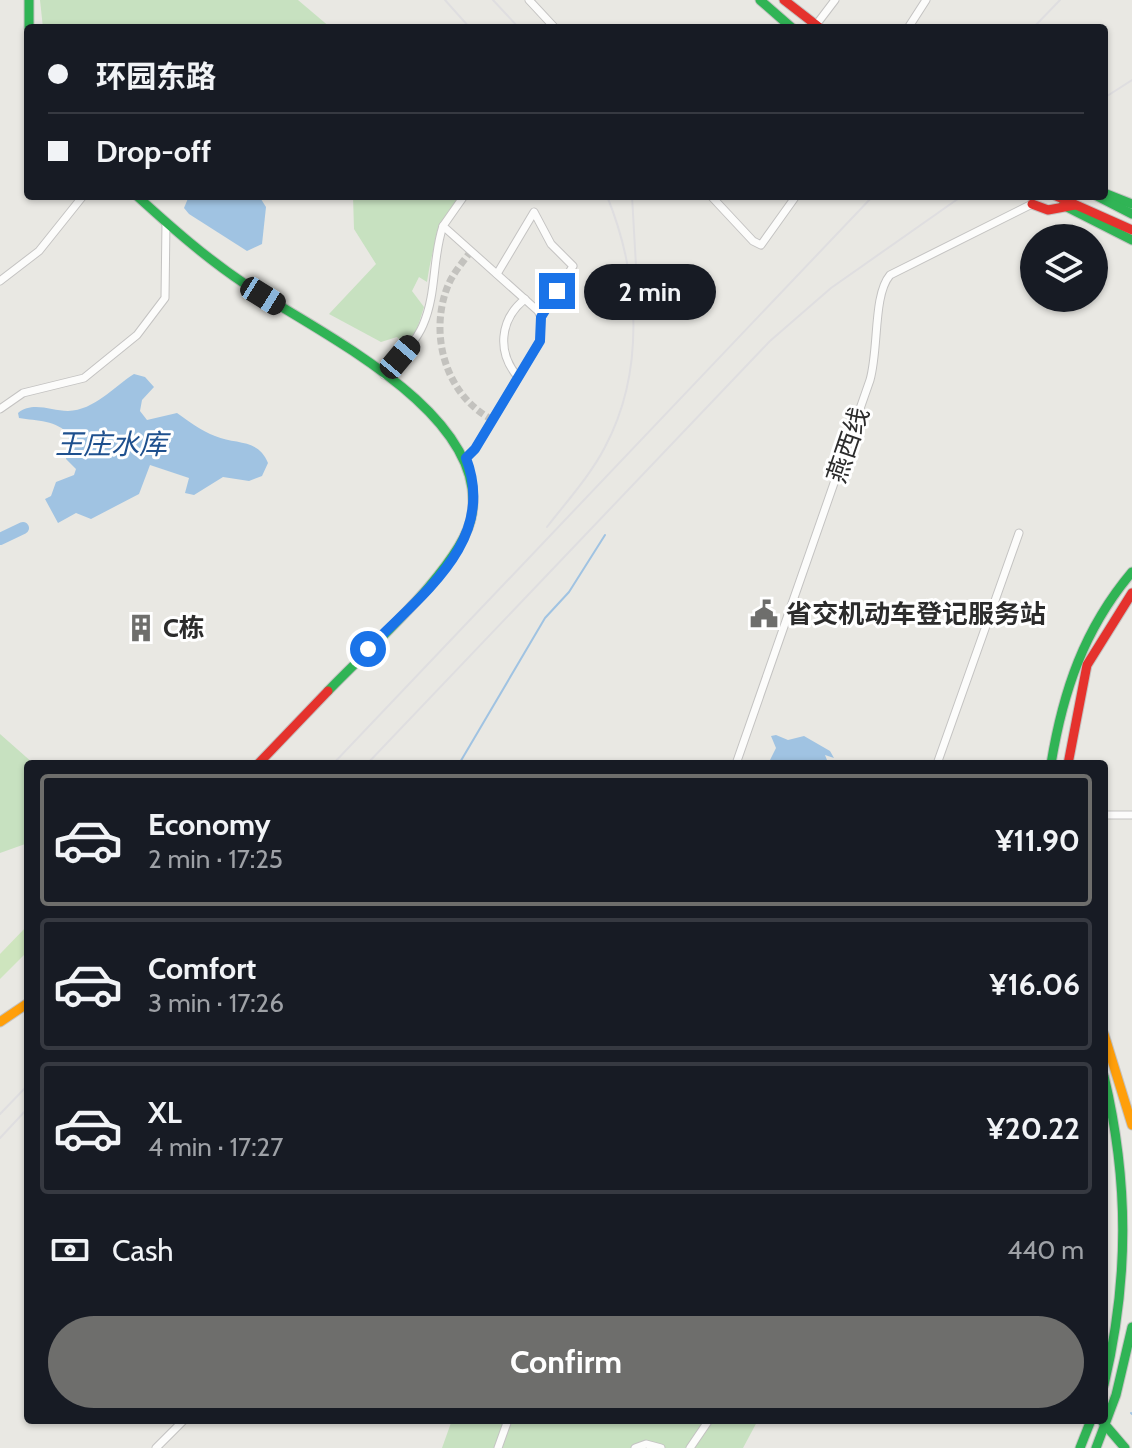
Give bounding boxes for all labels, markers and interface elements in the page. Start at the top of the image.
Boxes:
text: 环园东路 [96,58,216,95]
text: Drop-off [96,133,211,170]
map controls [1020,224,1108,312]
button: layers [1020,224,1108,312]
callout: 2 min [585,263,717,319]
car [236,273,290,319]
route end [539,273,575,309]
text: 2 min [619,276,681,308]
car [375,331,425,383]
street label: 燕西线 [820,403,876,487]
water label: 王庄水库 [55,427,171,461]
place label: 省交机动车登记服务站 [786,598,1046,630]
public building icon: 省交机动车登记服务站 [749,599,779,629]
place label: C栋 [163,612,205,644]
building icon: C栋 [126,613,156,643]
route start [350,631,386,667]
icon: car [52,804,124,876]
text: Economy [148,806,271,843]
text: ¥11.90 [995,822,1080,859]
text: 2 min · 17:25 [148,843,283,875]
icon: car [52,948,124,1020]
text: Comfort [148,950,256,987]
text: ¥16.06 [990,966,1080,1003]
text: 3 min · 17:26 [148,987,284,1019]
icon: car [52,1092,124,1164]
text: XL [148,1094,182,1131]
text: ¥20.22 [987,1110,1080,1147]
text: 4 min · 17:27 [148,1131,283,1163]
icon: cash [48,1228,92,1272]
text: Cash [112,1232,174,1269]
text: 440 m [1007,1234,1084,1266]
button: Confirm [48,1316,1084,1408]

